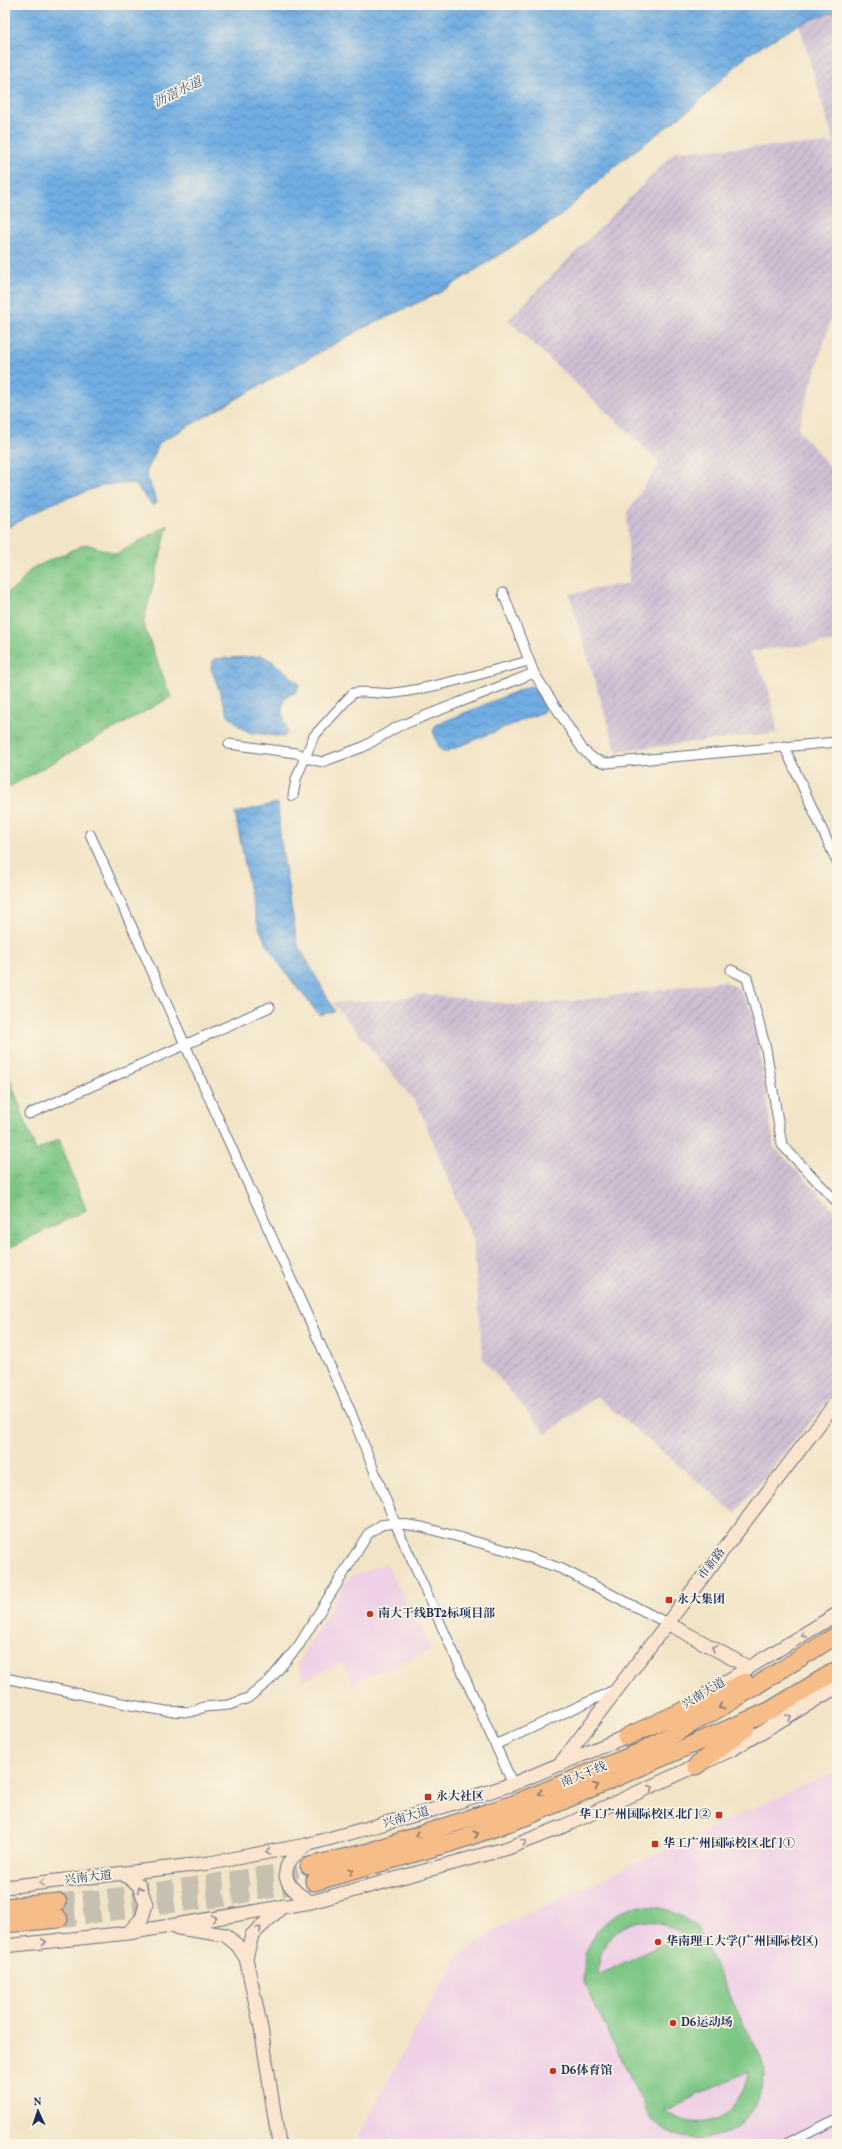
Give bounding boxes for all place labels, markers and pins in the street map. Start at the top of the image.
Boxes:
place label: 永大集团 [677,1592,725,1608]
marker: 永大集团 [664,1595,674,1605]
place label: 南大干线BT2标项目部 [378,1606,495,1622]
marker: 南大干线BT2标项目部 [365,1609,375,1619]
place label: 永大社区 [436,1789,484,1805]
marker: 永大社区 [423,1792,433,1802]
place label: 华工广州国际校区北门② [579,1807,711,1823]
marker: 华工广州国际校区北门② [714,1810,724,1820]
place label: 华工广州国际校区北门① [663,1836,795,1852]
marker: 华工广州国际校区北门① [650,1839,660,1849]
place label: 华南理工大学(广州国际校区) [666,1934,818,1950]
marker: 华南理工大学(广州国际校区) [653,1937,663,1947]
place label: D6运动场 [681,2015,732,2031]
marker: D6运动场 [668,2018,678,2028]
place label: D6体育馆 [561,2063,612,2079]
marker: D6体育馆 [548,2066,558,2076]

